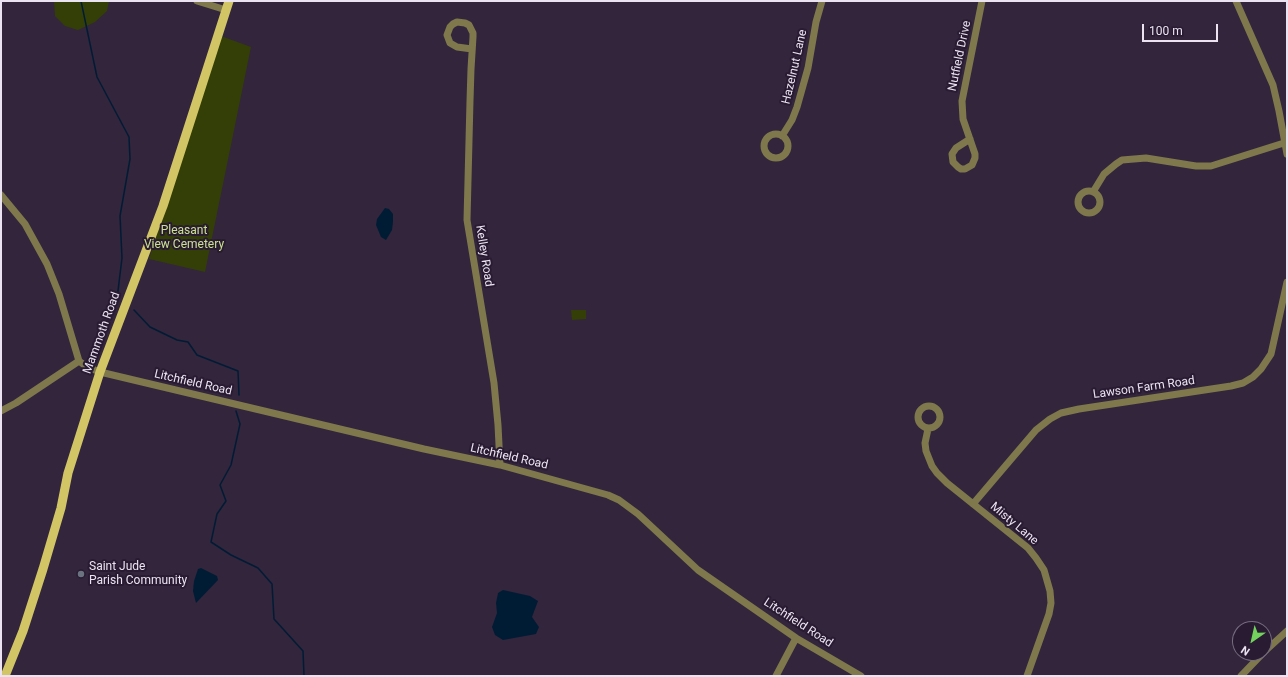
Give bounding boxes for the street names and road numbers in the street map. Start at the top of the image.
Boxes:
street label: Nutfield Drive [945,19,975,93]
street label: Hazelnut Lane [779,28,811,106]
street label: Kelley Road [472,224,496,288]
street label: Mammoth Road [81,290,123,376]
street label: Litchfield Road [153,367,233,399]
street label: Lawson Farm Road [1092,374,1196,402]
street label: Litchfield Road [469,441,549,473]
street label: Misty Lane [987,500,1041,548]
street label: Litchfield Road [761,595,835,651]

